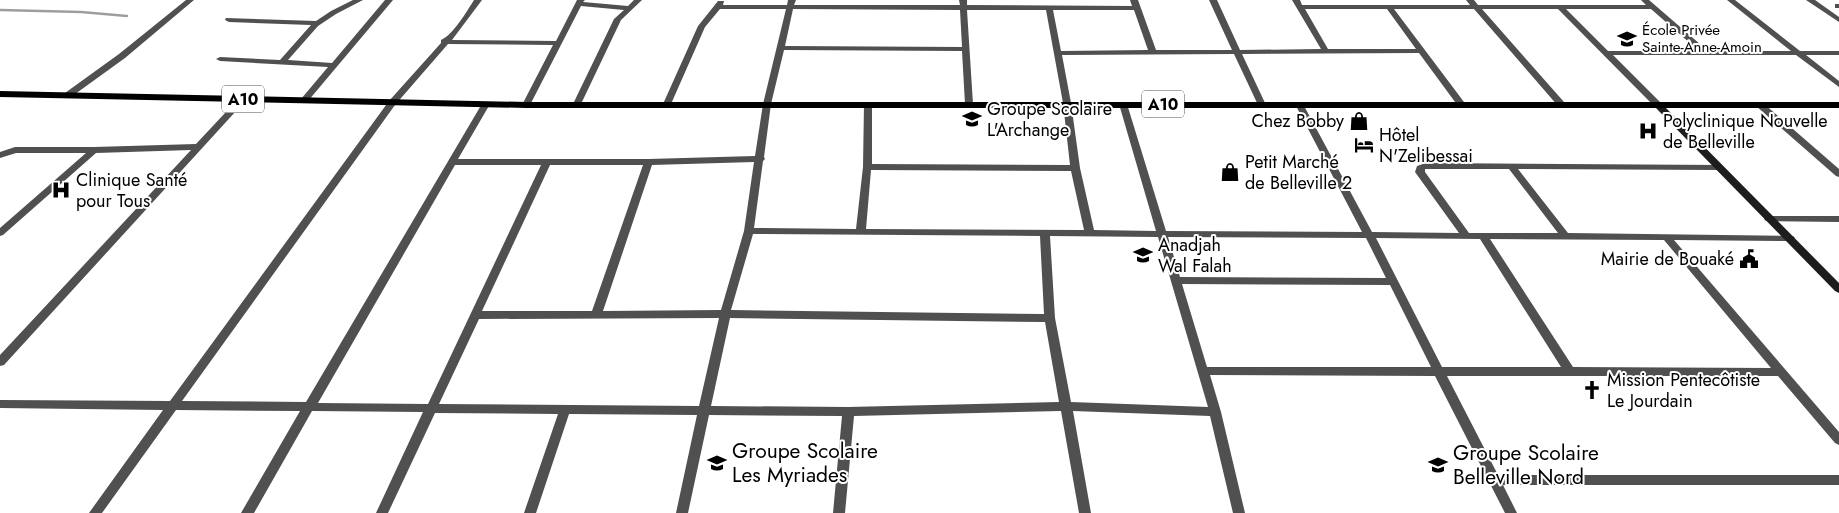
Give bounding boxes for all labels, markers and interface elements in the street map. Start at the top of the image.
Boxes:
place label: École Privée Sainte-Anne-Amoin [1642,19,1762,58]
school or university icon: École Privée Sainte-Anne-Amoin [1616,28,1638,50]
road number: A10 [222,86,264,112]
road number: A10 [1142,90,1184,118]
place label: Groupe Scolaire L'Archange [987,96,1112,143]
school or university icon: Groupe Scolaire L'Archange [961,108,983,130]
place label: Chez Bobby [1251,108,1344,134]
place label: Polyclinique Nouvelle de Belleville [1663,108,1828,155]
shop icon: Chez Bobby [1348,110,1370,132]
hospital icon: Polyclinique Nouvelle de Belleville [1637,120,1659,142]
place label: Hôtel N'Zelibessai [1379,122,1473,169]
hotel icon: Hôtel N'Zelibessai [1353,134,1375,156]
place label: Petit Marché de Belleville 2 [1245,149,1352,196]
shop icon: Petit Marché de Belleville 2 [1219,161,1241,183]
place label: Clinique Santé pour Tous [76,167,187,214]
hospital icon: Clinique Santé pour Tous [50,179,72,201]
place label: Anadjah Wal Falah [1158,232,1232,279]
school or university icon: Anadjah Wal Falah [1132,244,1154,266]
place label: Mairie de Bouaké [1601,246,1734,272]
public building icon: Mairie de Bouaké [1738,248,1760,270]
place label: Mission Pentecôtiste Le Jourdain [1607,367,1760,414]
church icon: Mission Pentecôtiste Le Jourdain [1581,379,1603,401]
place label: Groupe Scolaire Les Myriades [732,436,878,490]
place label: Groupe Scolaire Belleville Nord [1453,438,1599,492]
school or university icon: Groupe Scolaire Les Myriades [706,452,728,474]
school or university icon: Groupe Scolaire Belleville Nord [1427,454,1449,476]

